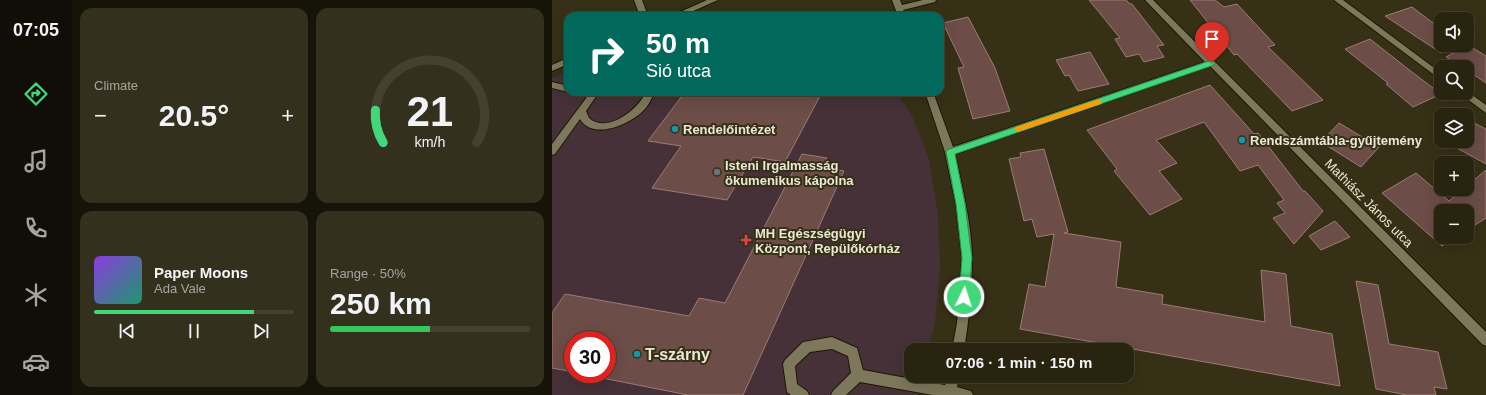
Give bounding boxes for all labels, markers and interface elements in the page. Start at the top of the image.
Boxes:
map controls [1434,12,1474,244]
button: sound [1434,12,1474,52]
text: 07:05 [13,20,59,40]
pin [1195,22,1229,63]
icon: right [580,28,632,80]
text: 50 m [646,28,710,59]
icon: arrive [1201,28,1223,50]
button: search [1434,60,1474,100]
text: Sió utca [646,61,711,81]
text: Climate [94,78,138,93]
icon: directions [22,80,50,108]
text: 21 [407,88,453,135]
text: 20.5° [159,99,229,132]
text: − [94,103,107,128]
text: + [281,103,294,128]
button: layers [1434,108,1474,148]
place label: Rendelőintézet [683,122,776,137]
marker: Rendelőintézet [670,124,680,134]
place label: Rendszámtábla-gyűjtemény [1250,133,1423,148]
text: km/h [415,134,446,150]
marker: Rendszámtábla-gyűjtemény [1237,135,1247,145]
icon: music [22,147,50,175]
street label: Mathiász János utca [1322,156,1417,251]
button: + [1434,156,1474,196]
place label: Isteni Irgalmasság ökumenikus kápolna [725,158,854,188]
marker: Isteni Irgalmasság ökumenikus kápolna [712,167,722,177]
button: − [1434,204,1474,244]
icon: phone [22,214,50,242]
place label: MH Egészségügyi Központ, Repülőkórház [755,226,901,256]
marker: MH Egészségügyi Központ, Repülőkórház [740,234,752,246]
text: Paper Moons [154,264,248,281]
text: Range · 50% [330,266,406,281]
position arrow [943,276,985,318]
icon: climate [22,281,50,309]
text: Ada Vale [154,281,206,296]
text: 250 km [330,287,432,320]
icon: previous [116,320,138,342]
icon: pause [183,320,205,342]
icon: next [250,320,272,342]
speed limit sign: 30 [564,331,616,383]
place label: T-szárny [645,346,710,363]
icon: car [22,348,50,376]
marker: T-szárny [632,349,642,359]
text: 07:06 · 1 min · 150 m [946,354,1092,371]

